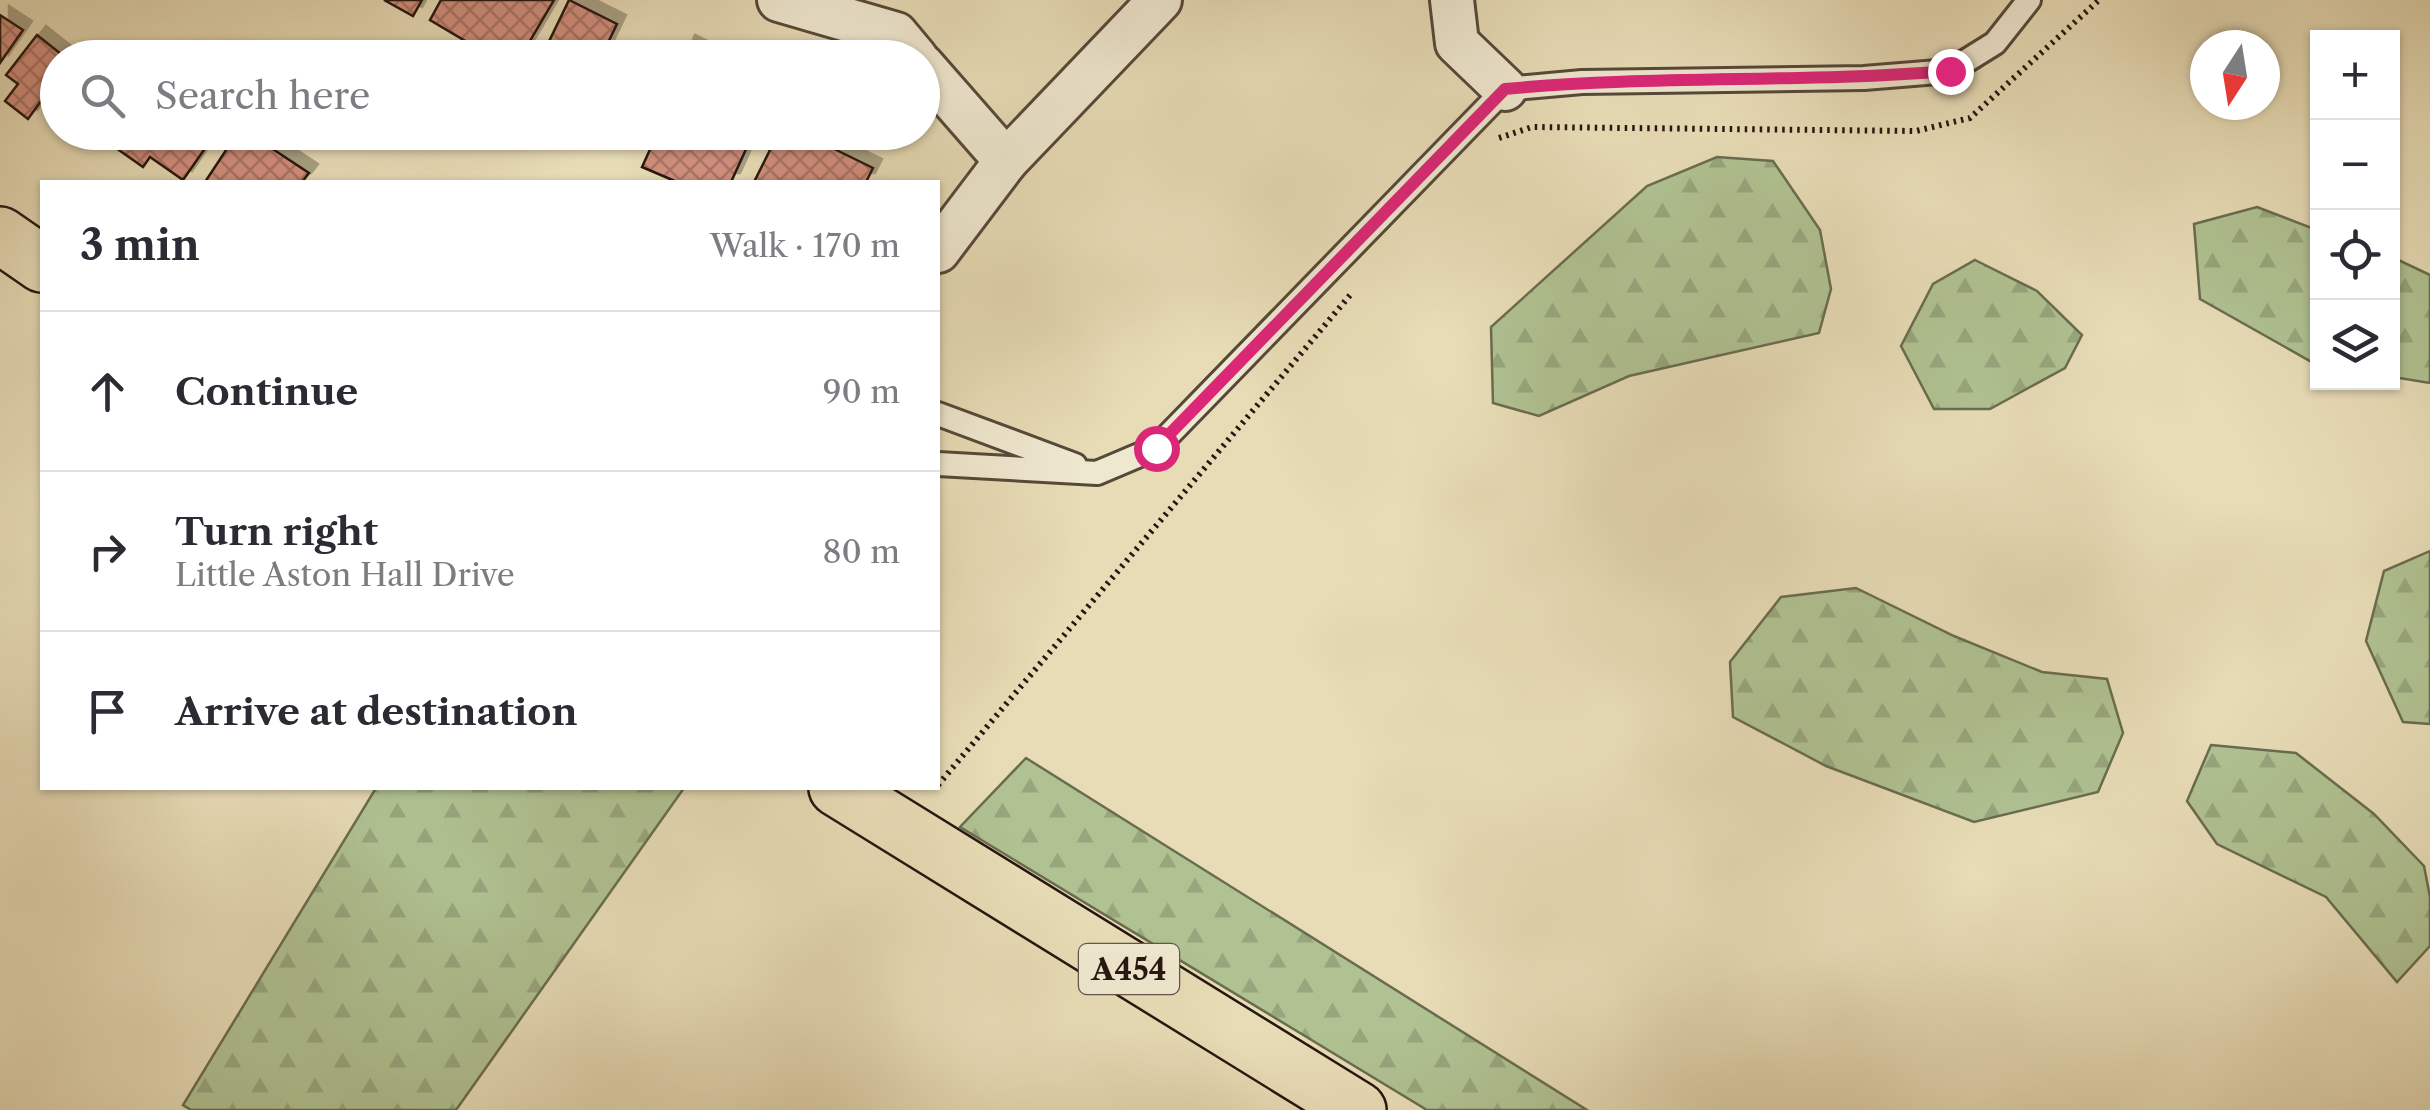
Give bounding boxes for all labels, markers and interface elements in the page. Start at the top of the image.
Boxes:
north arrow [2190,30,2280,120]
map controls [2310,30,2400,390]
button: + [2310,30,2400,120]
search box [40,40,940,150]
route end [1928,49,1974,95]
icon: search [75,68,130,123]
text: Search here [155,72,370,119]
button: − [2310,120,2400,210]
button: locate [2310,210,2400,300]
text: 3 min [80,219,200,271]
text: Walk · 170 m [710,226,900,265]
button: layers [2310,300,2400,390]
icon: ahead [80,364,135,419]
text: Continue [175,368,358,415]
text: 90 m [823,372,900,411]
route start [1134,426,1180,472]
text: Turn right [175,508,378,555]
icon: right [80,524,135,579]
text: 80 m [822,532,900,571]
text: Little Aston Hall Drive [175,555,515,594]
icon: arrive [80,684,135,739]
text: Arrive at destination [175,688,578,735]
road number: A454 [1079,944,1179,994]

